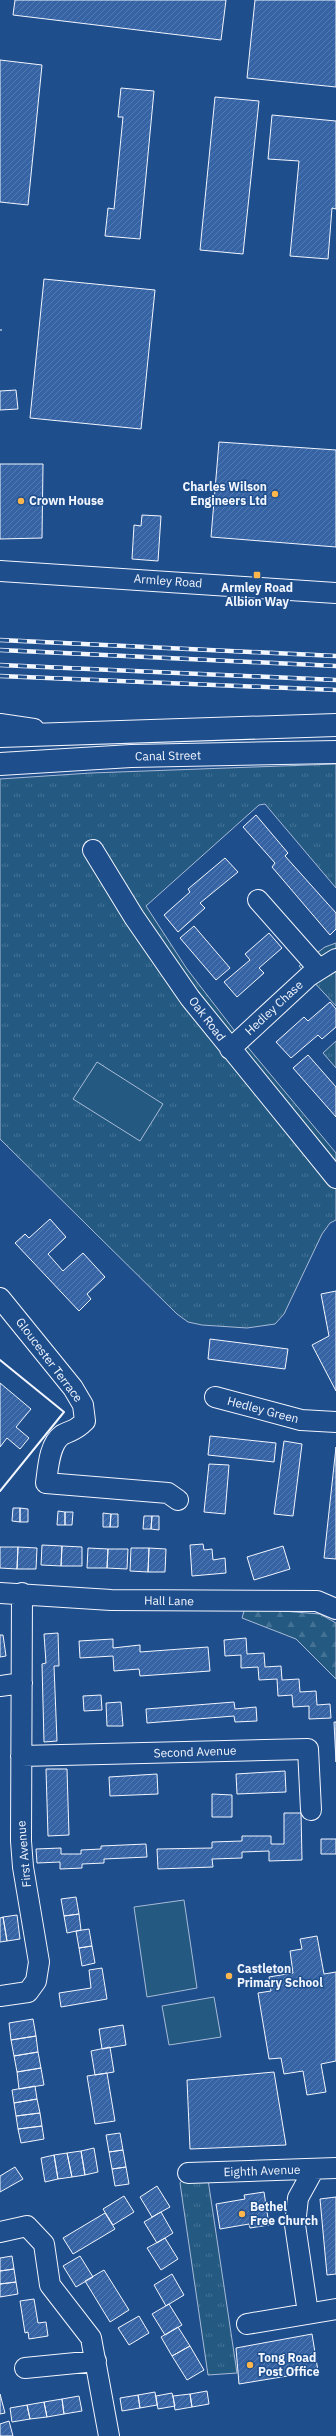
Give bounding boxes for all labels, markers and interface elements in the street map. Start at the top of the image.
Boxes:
place label: Charles Wilson Engineers Ltd [182,479,267,508]
marker: Charles Wilson Engineers Ltd [270,489,280,499]
place label: Crown House [29,493,104,508]
marker: Crown House [16,496,26,506]
marker: Armley Road Albion Way [252,570,262,580]
street label: Armley Road [133,571,203,590]
place label: Armley Road Albion Way [221,580,293,609]
street label: Canal Street [135,747,201,764]
street label: Hedley Chase [242,977,306,1038]
street label: Oak Road [186,994,229,1044]
street label: Gloucester Terrace [13,1315,86,1405]
street label: Hedley Green [226,1393,300,1426]
street label: Hall Lane [144,1593,195,1608]
street label: Second Avenue [153,1743,237,1760]
street label: First Avenue [13,1820,34,1888]
place label: Castleton Primary School [237,1961,323,1990]
marker: Castleton Primary School [224,1971,234,1981]
street label: Eighth Avenue [223,2162,301,2179]
place label: Bethel Free Church [250,2199,318,2228]
marker: Bethel Free Church [237,2209,247,2219]
place label: Tong Road Post Office [258,2350,320,2379]
marker: Tong Road Post Office [245,2360,255,2370]

